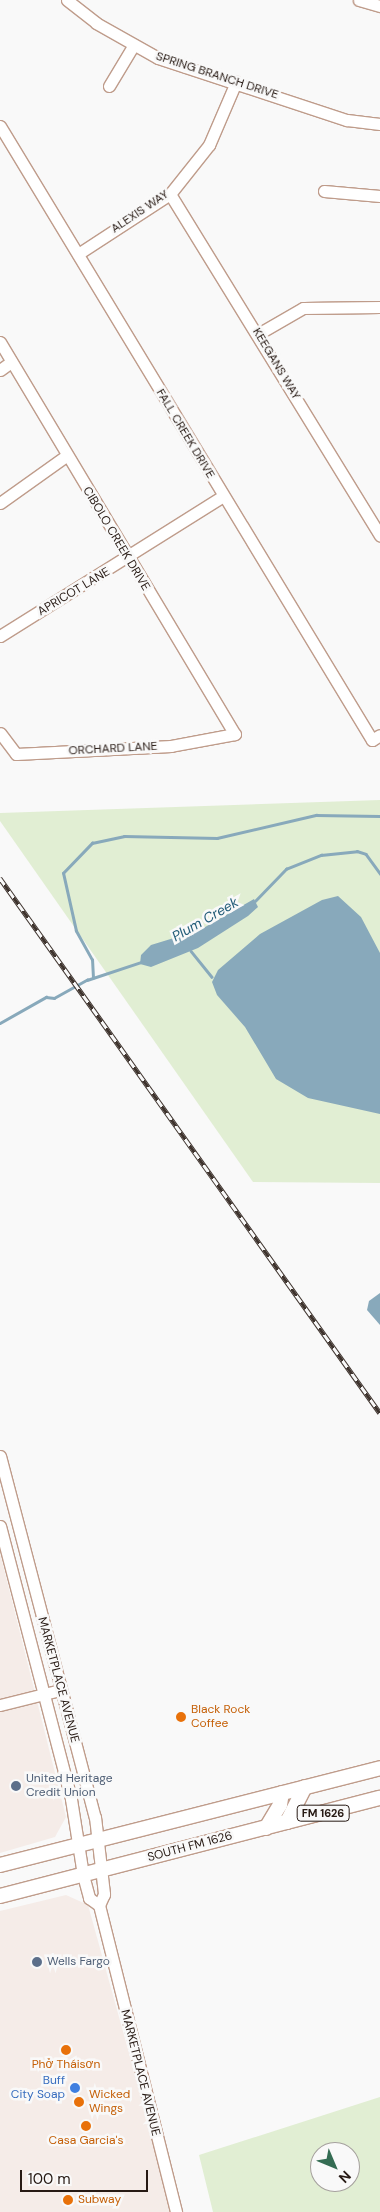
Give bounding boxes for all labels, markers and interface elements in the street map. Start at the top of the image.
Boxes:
street label: SPRING BRANCH DRIVE [154,49,280,103]
street label: ALEXIS WAY [109,188,171,236]
street label: KEEGANS WAY [249,326,303,402]
street label: FALL CREEK DRIVE [153,387,217,481]
street label: CIBOLO CREEK DRIVE [79,485,153,593]
street label: APRICOT LANE [35,565,113,619]
street label: ORCHARD LANE [68,739,158,759]
water label: Plum Creek [169,893,241,945]
street label: MARKETPLACE AVENUE [34,1616,82,1744]
place label: Black Rock Coffee [191,1703,250,1731]
marker: Black Rock Coffee [175,1711,187,1723]
place label: United Heritage Credit Union [26,1772,113,1800]
marker: United Heritage Credit Union [10,1780,22,1792]
road number: FM 1626 [296,1805,350,1822]
street label: SOUTH FM 1626 [146,1829,234,1865]
place label: Wells Fargo [47,1955,110,1969]
marker: Wells Fargo [31,1956,43,1968]
street label: MARKETPLACE AVENUE [117,2008,163,2138]
marker: Phở Tháisơn [60,2044,72,2056]
place label: Phở Tháisơn [32,2058,100,2072]
place label: Buff City Soap [11,2074,65,2102]
marker: Buff City Soap [69,2082,81,2094]
place label: Wicked Wings [89,2088,130,2116]
marker: Wicked Wings [73,2096,85,2108]
marker: Casa Garcia's [80,2120,92,2132]
place label: Casa Garcia's [49,2134,123,2148]
north arrow [310,2142,360,2192]
scale bar [22,2160,150,2192]
text: N [335,2167,355,2187]
text: 100 m [28,2169,71,2189]
place label: Subway [78,2193,121,2207]
marker: Subway [62,2194,74,2206]

